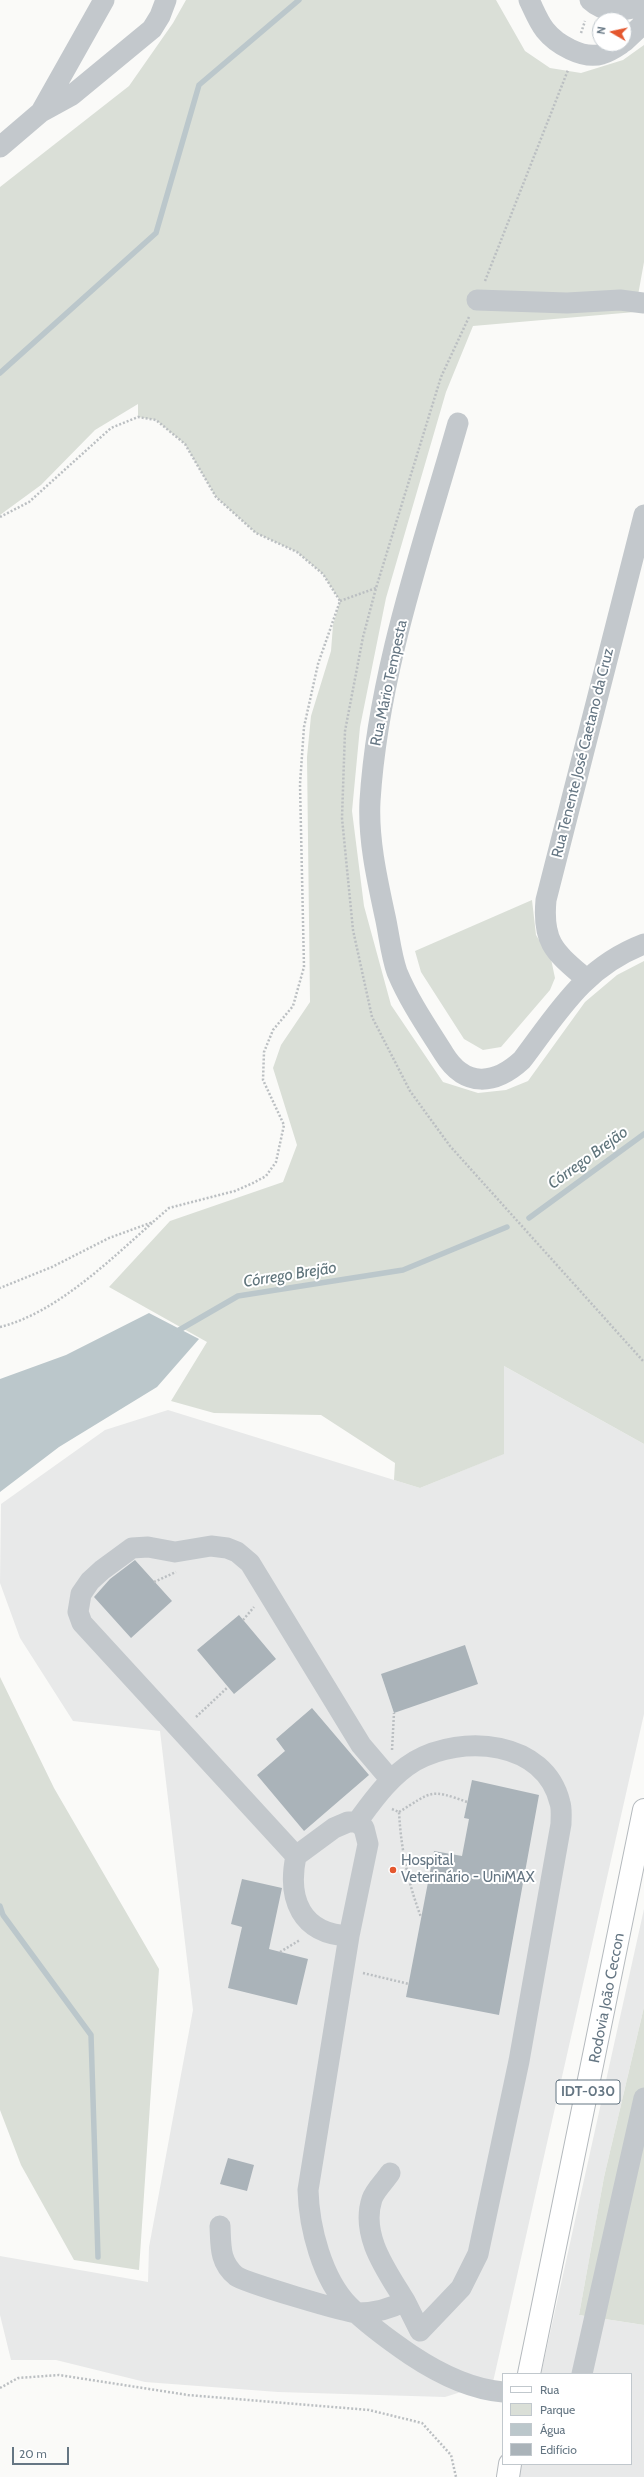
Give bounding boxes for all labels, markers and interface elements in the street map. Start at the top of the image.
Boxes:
north arrow [592,12,632,52]
text: N [594,25,609,35]
street label: Rua Mário Tempesta [367,618,411,748]
street label: Rua Tenente José Caetano da Cruz [548,646,618,860]
water label: Córrego Brejão [544,1123,632,1193]
water label: Córrego Brejão [242,1258,338,1292]
place label: Hospital Veterinário - UniMAX [401,1852,535,1887]
marker: Hospital Veterinário - UniMAX [388,1865,398,1875]
street label: Rodovia João Ceccon [586,1931,628,2065]
road number: IDT-030 [556,2080,620,2104]
legend [502,2373,632,2465]
text: Rua [540,2382,559,2397]
text: Parque [540,2402,575,2417]
text: Água [540,2422,565,2437]
scale bar [14,2439,71,2465]
text: Edifício [540,2442,577,2457]
text: 20 m [19,2446,47,2461]

